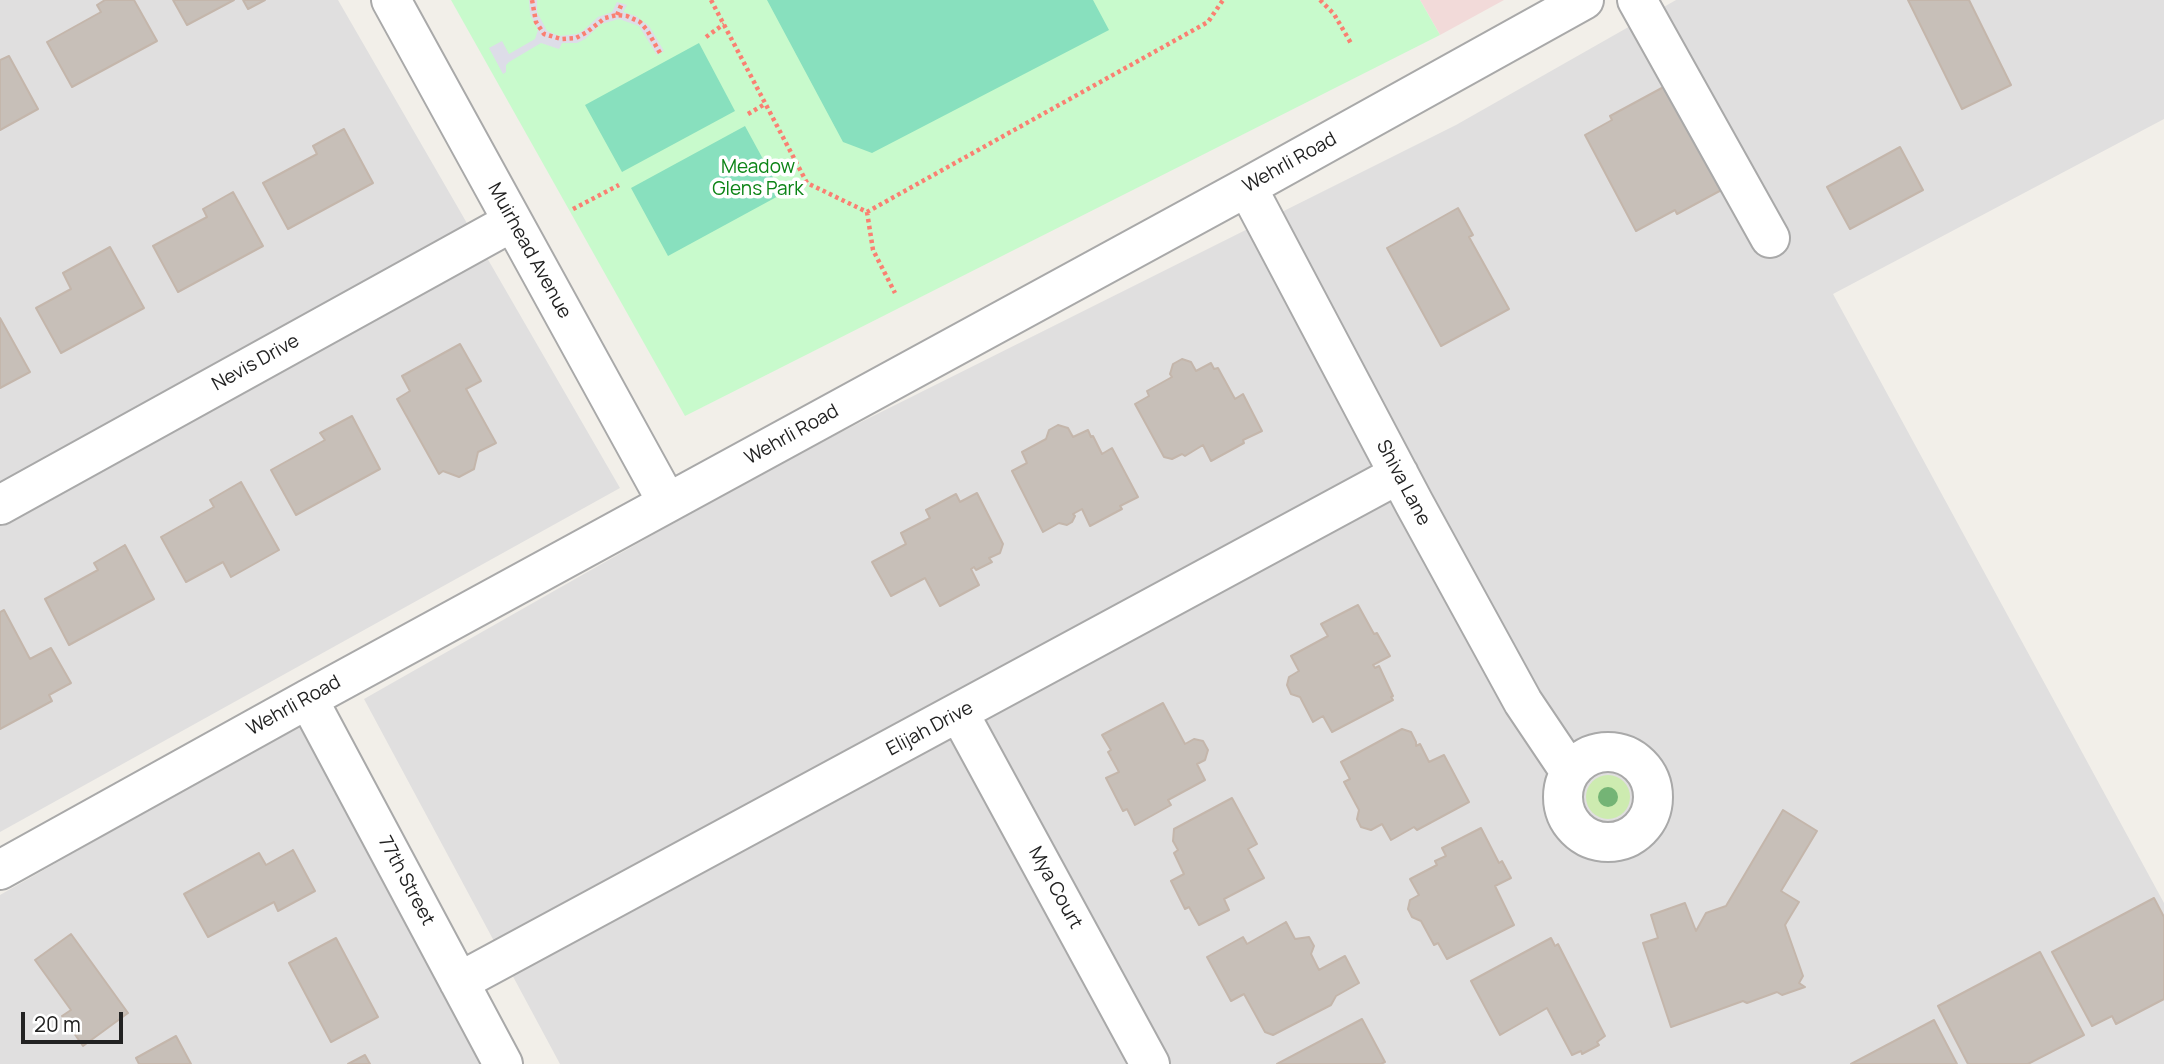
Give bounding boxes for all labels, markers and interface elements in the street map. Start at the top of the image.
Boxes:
street label: Wehrli Road [1239,128,1341,198]
park label: Meadow Glens Park [712,157,804,201]
street label: Muirhead Avenue [482,179,576,323]
street label: Nevis Drive [208,330,304,396]
street label: Wehrli Road [741,400,843,470]
street label: Shiva Lane [1371,436,1435,530]
street label: Wehrli Road [243,671,345,741]
street label: Elijah Drive [883,697,977,761]
street label: 77th Street [373,832,439,930]
street label: Mya Court [1023,843,1087,933]
scale bar [24,998,126,1042]
text: 20 m [34,1010,81,1038]

